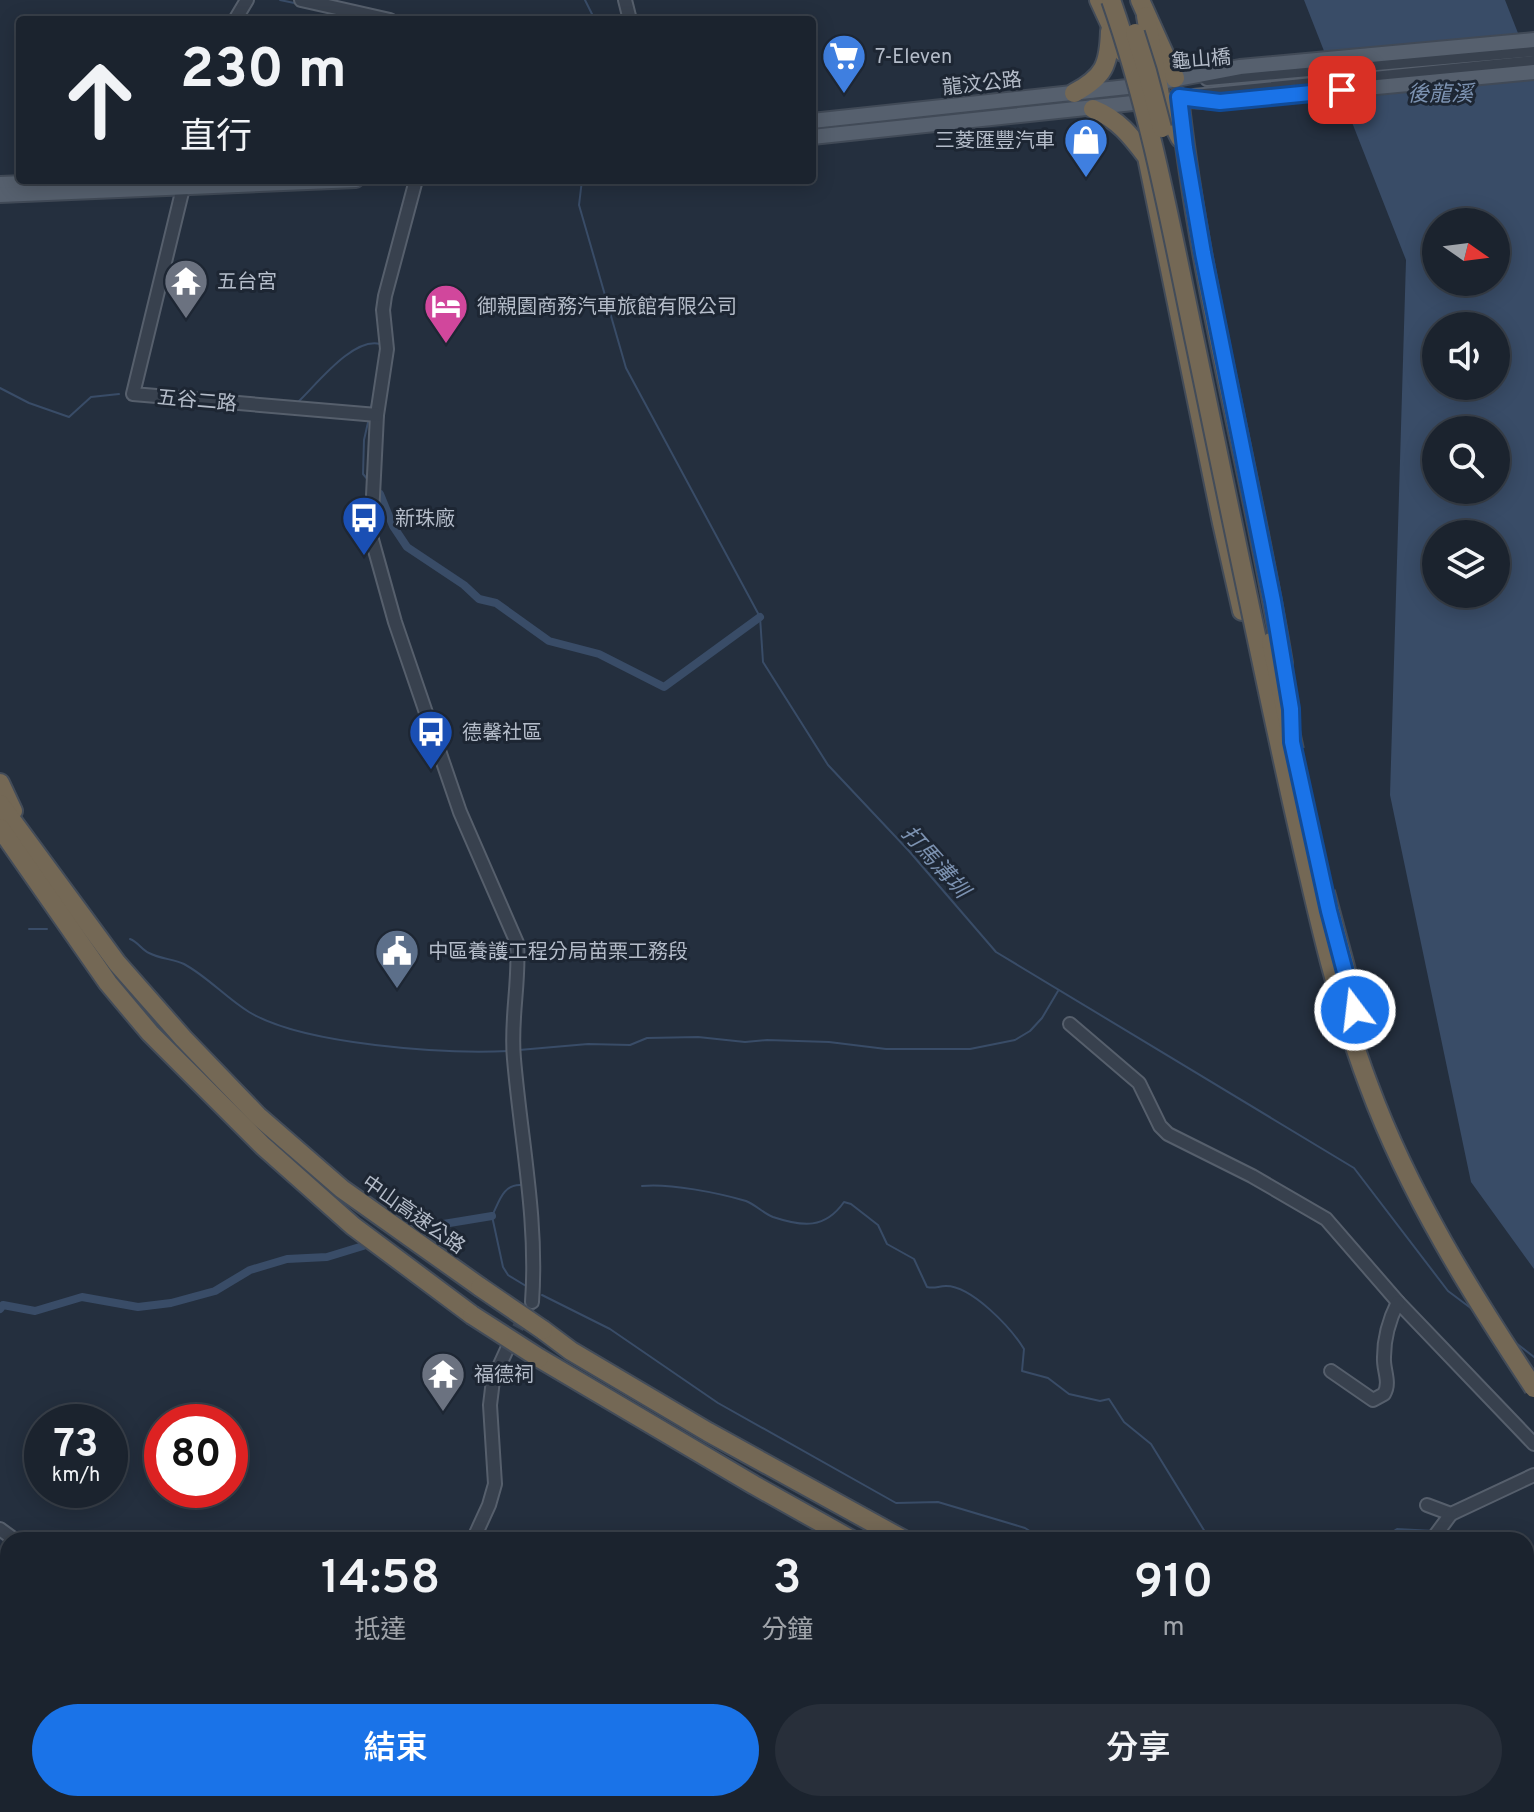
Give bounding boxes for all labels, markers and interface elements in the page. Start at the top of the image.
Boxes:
supermarket icon: 7-Eleven [820,32,868,95]
text: 230 m [180,37,347,107]
place label: 7-Eleven [875,45,952,71]
street label: 龜山橋 [1170,45,1232,77]
icon: ahead [48,48,152,152]
pin [1308,56,1376,124]
street label: 龍汶公路 [941,68,1023,102]
icon: arrive [1320,68,1364,112]
water label: 後龍溪 [1407,82,1476,109]
text: 直行 [180,116,252,162]
shop icon: 三菱匯豐汽車 [1062,116,1110,179]
place label: 三菱匯豐汽車 [935,129,1055,155]
north arrow [1422,208,1510,296]
map controls [1422,208,1510,608]
temple icon: 五台宮 [162,257,210,320]
place label: 五台宮 [217,270,277,296]
hotel icon: 御親園商務汽車旅館有限公司 [422,282,470,345]
place label: 御親園商務汽車旅館有限公司 [477,295,737,321]
button: sound [1422,312,1510,400]
street label: 五谷二路 [156,386,238,418]
button: search [1422,416,1510,504]
bus stop icon: 新珠廠 [340,494,388,557]
place label: 新珠廠 [395,507,455,533]
button: layers [1422,520,1510,608]
bus stop icon: 德馨社區 [407,708,455,771]
place label: 德馨社區 [462,721,542,747]
water label: 打馬溝圳 [895,821,976,907]
public building icon: 中區養護工程分局苗栗工務段 [373,927,421,990]
place label: 中區養護工程分局苗栗工務段 [428,940,688,966]
position arrow [1313,968,1397,1052]
street label: 中山高速公路 [356,1171,469,1261]
temple icon: 福德祠 [419,1350,467,1413]
place label: 福德祠 [474,1363,534,1389]
speed limit sign: 80 [144,1404,248,1508]
text: 73 [54,1421,98,1471]
text: km/h [52,1463,100,1489]
text: 14:58 [321,1550,440,1610]
text: 3 [773,1550,802,1610]
text: 910 [1134,1554,1213,1614]
text: m [1163,1612,1185,1645]
text: 抵達 [355,1615,407,1648]
text: 分鐘 [761,1615,813,1648]
button: 結束 [32,1704,759,1796]
button: 分享 [775,1704,1502,1796]

